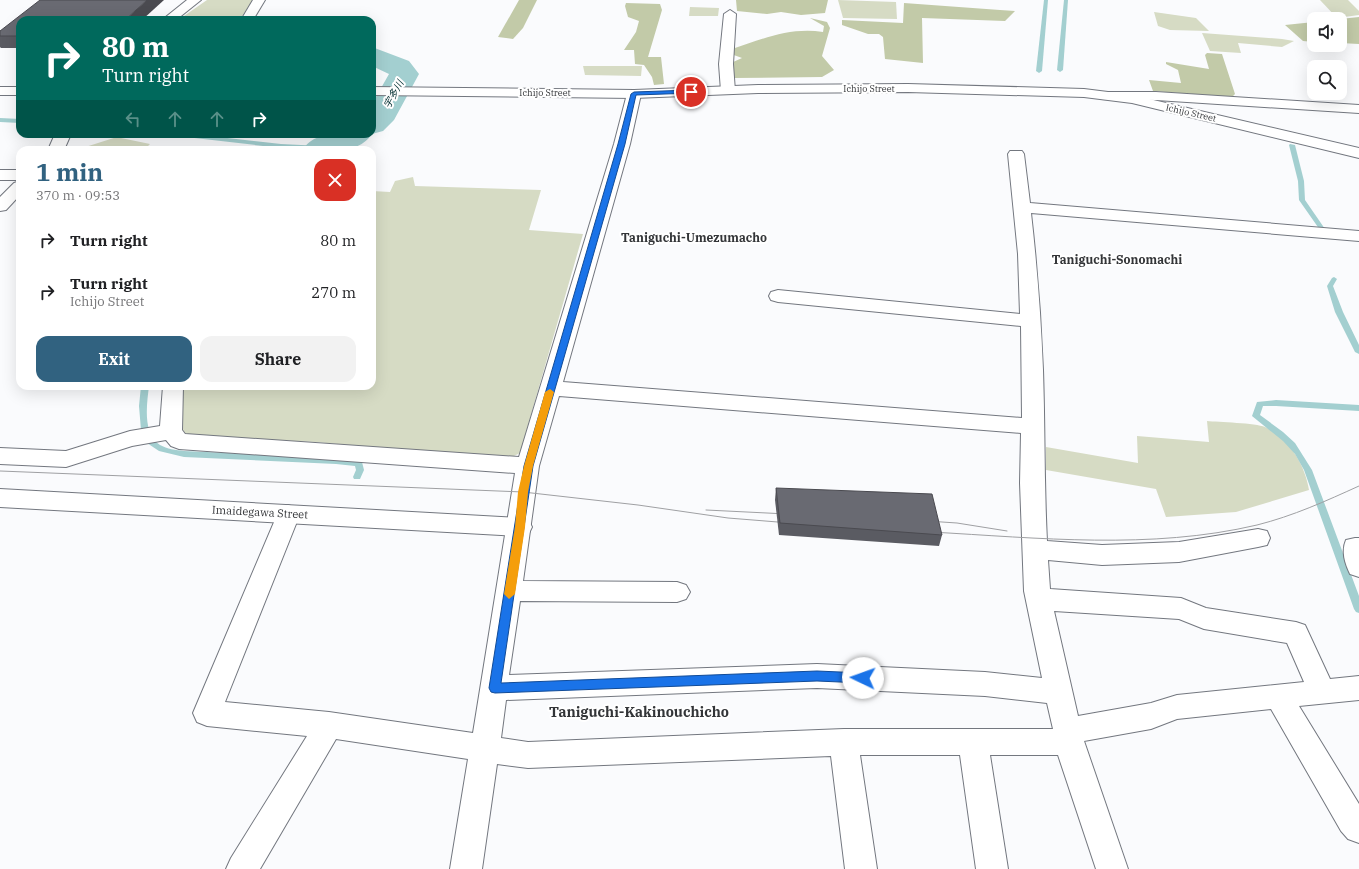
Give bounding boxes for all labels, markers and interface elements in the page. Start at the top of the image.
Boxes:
map controls [1307,12,1347,100]
button: sound [1307,12,1347,52]
text: 80 m [102,28,169,65]
icon: right [36,32,88,84]
button: search [1307,60,1347,100]
text: Turn right [102,64,189,87]
pin [674,75,708,109]
water label: 宇多川 [380,77,407,111]
icon: arrive [680,81,702,103]
street label: Ichijo Street [843,83,895,94]
street label: Ichijo Street [519,87,571,98]
street label: Ichijo Street [1165,101,1217,124]
icon: left [122,108,144,130]
icon: ahead [164,108,186,130]
icon: ahead [206,108,228,130]
icon: right [248,108,270,130]
text: 1 min [36,156,103,188]
button: close [314,159,356,201]
text: 370 m · 09:53 [36,187,120,204]
icon: right [36,229,58,251]
district label: Taniguchi-Umezumacho [621,230,767,245]
text: Turn right [70,231,148,250]
text: 80 m [320,231,356,250]
district label: Taniguchi-Sonomachi [1052,252,1182,267]
text: Turn right [70,274,148,293]
icon: right [36,281,58,303]
text: 270 m [311,283,356,302]
text: Ichijo Street [70,293,144,310]
button: Exit [36,336,192,382]
button: Share [200,336,356,382]
street label: Imaidegawa Street [212,502,308,522]
position arrow [842,657,884,699]
district label: Taniguchi-Kakinouchicho [549,703,729,721]

